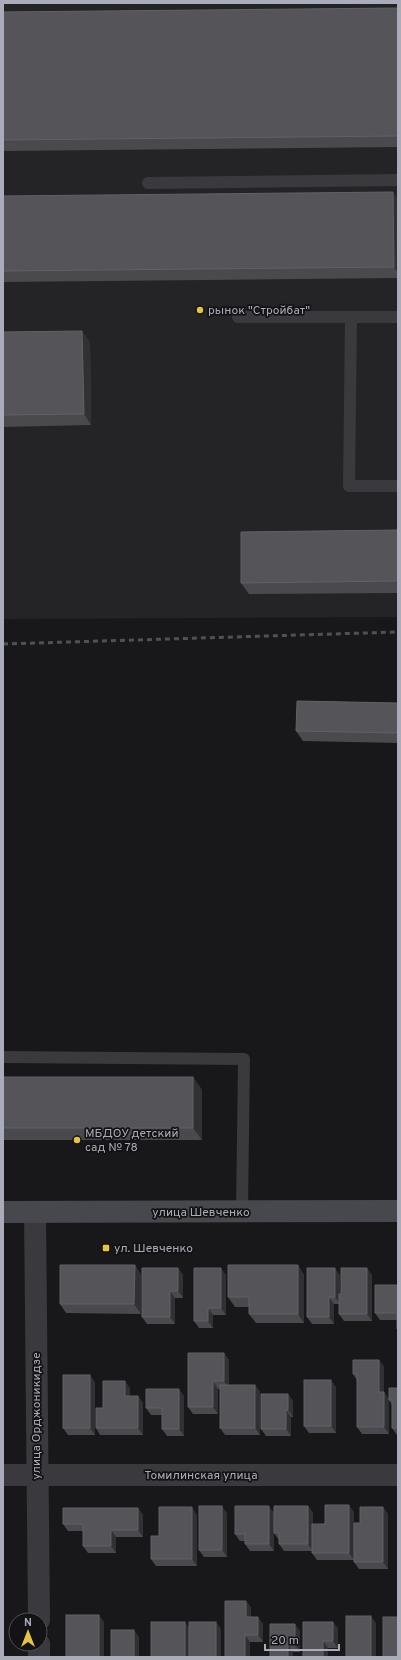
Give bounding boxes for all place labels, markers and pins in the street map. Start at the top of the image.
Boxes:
place label: рынок "Стройбат" [208,303,310,319]
marker: рынок "Стройбат" [195,305,205,315]
place label: МБДОУ детский сад № 78 [85,1126,178,1156]
marker: МБДОУ детский сад № 78 [72,1135,82,1145]
place label: ул. Шевченко [114,1241,193,1257]
marker: ул. Шевченко [101,1243,111,1253]

